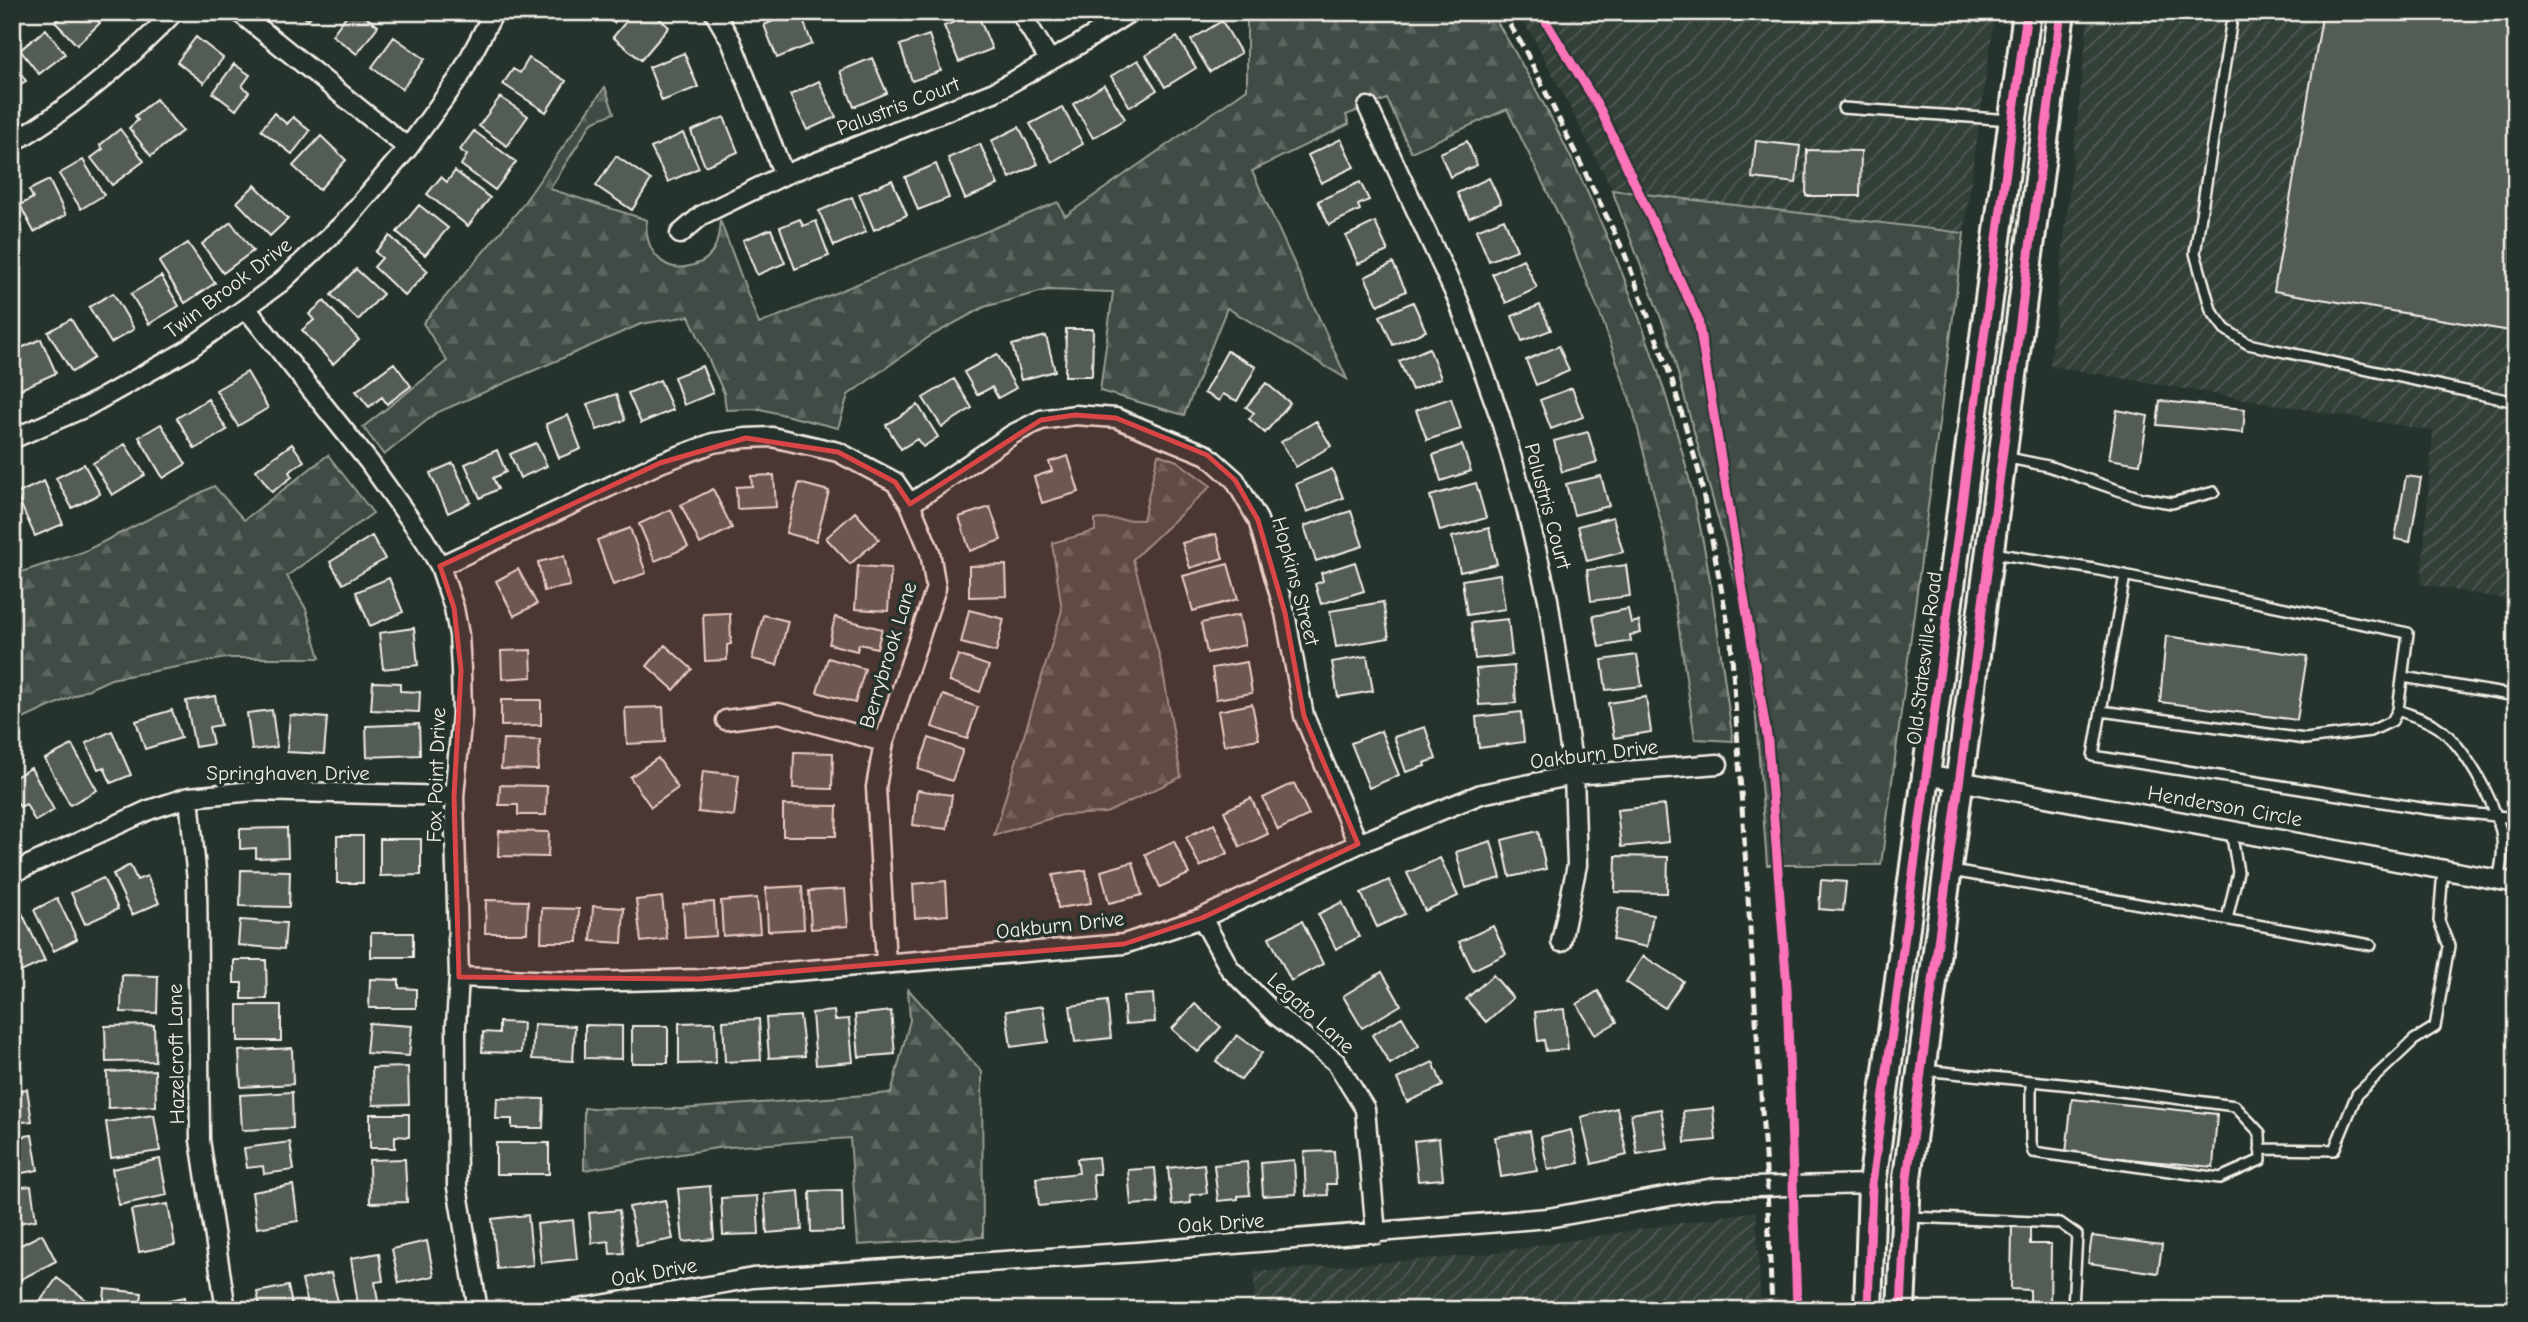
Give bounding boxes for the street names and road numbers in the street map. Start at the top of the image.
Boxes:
street label: Palustris Court [833,71,964,140]
street label: Twin Brook Drive [160,233,296,343]
street label: Palustris Court [1520,440,1577,573]
street label: Hopkins Street [1267,514,1325,649]
street label: Old Statesville Road [1901,570,1947,746]
street label: Berrybrook Lane [854,579,922,731]
street label: Fox Point Drive [422,707,450,843]
street label: Oakburn Drive [1529,734,1659,774]
street label: Springhaven Drive [206,761,370,785]
street label: Henderson Circle [2146,781,2304,831]
street label: Oakburn Drive [995,906,1125,944]
street label: Legato Lane [1262,968,1360,1058]
street label: Hazelcroft Lane [163,983,189,1125]
street label: Oak Drive [1177,1208,1265,1238]
street label: Oak Drive [609,1253,699,1291]

